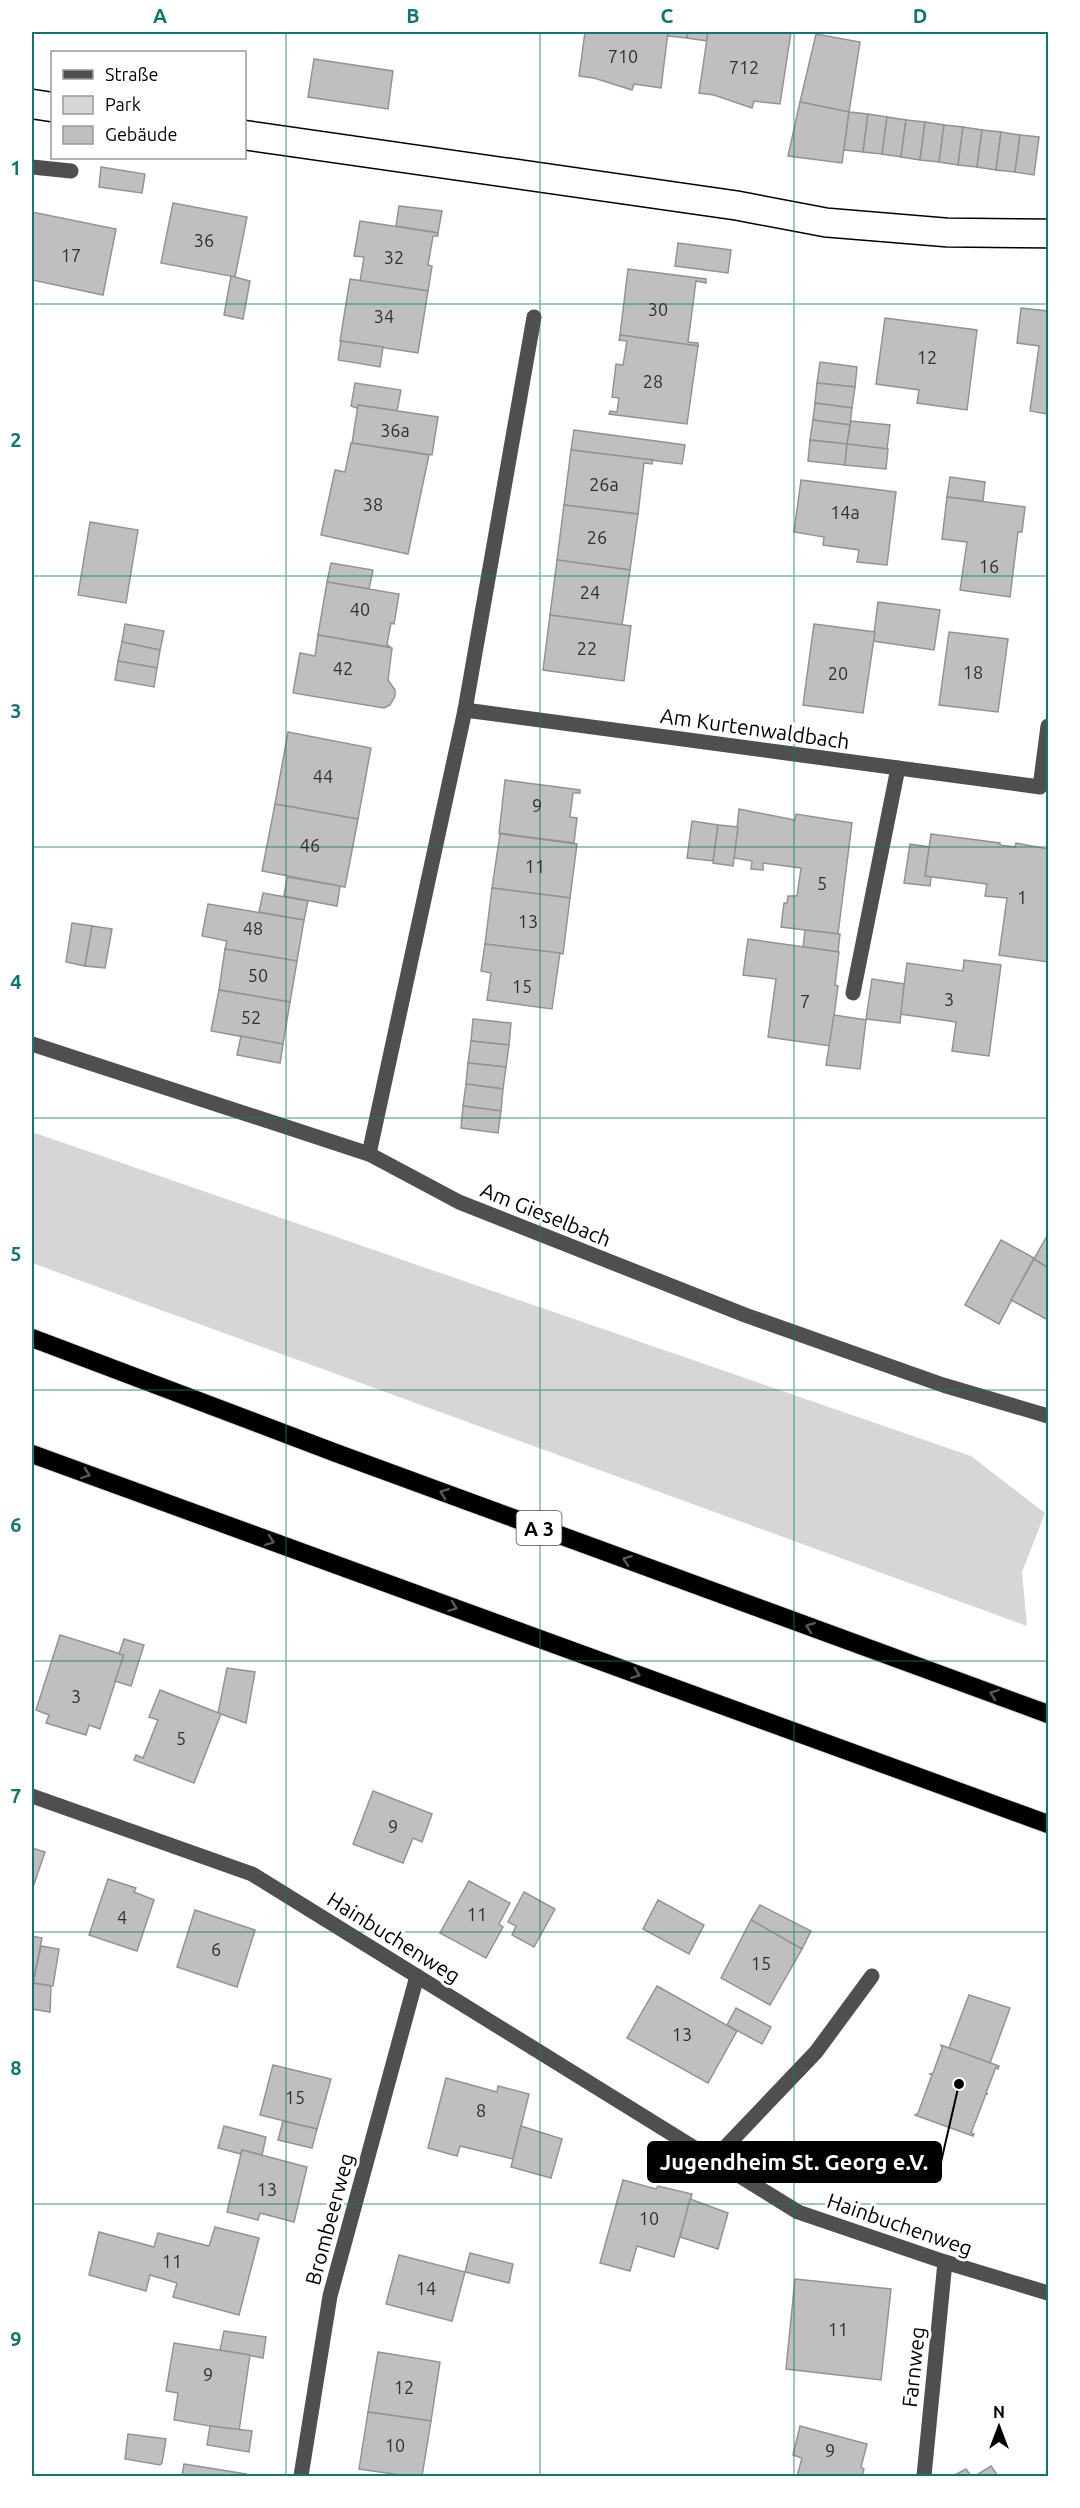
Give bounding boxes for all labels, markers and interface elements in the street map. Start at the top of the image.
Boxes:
text: A [153,4,167,27]
text: B [406,4,420,27]
text: C [661,4,674,27]
text: D [913,4,927,27]
house number: 710 [608,46,638,66]
legend [51,51,246,159]
house number: 712 [729,57,759,77]
text: Straße [105,64,158,84]
text: Park [105,94,141,114]
text: Gebäude [105,124,177,144]
text: 1 [10,156,22,179]
house number: 36 [194,230,214,250]
house number: 17 [61,245,81,265]
house number: 32 [384,247,404,267]
house number: 30 [648,299,668,319]
house number: 34 [374,306,394,326]
house number: 12 [917,347,937,367]
house number: 28 [643,371,663,391]
house number: 36a [380,420,410,440]
text: 2 [10,428,22,451]
house number: 26a [589,474,619,494]
house number: 38 [363,494,383,514]
house number: 14a [830,502,860,522]
house number: 26 [587,527,607,547]
house number: 16 [979,556,999,576]
house number: 24 [580,582,600,602]
house number: 40 [350,599,370,619]
house number: 22 [577,638,597,658]
house number: 42 [333,658,353,678]
house number: 18 [963,662,983,682]
house number: 20 [828,663,848,683]
text: 3 [10,699,22,722]
street label: Am Kurtenwaldbach [659,703,851,753]
house number: 44 [313,766,333,786]
house number: 9 [532,795,542,815]
house number: 46 [300,835,320,855]
house number: 11 [525,856,545,876]
house number: 5 [817,873,827,893]
house number: 1 [1017,887,1027,907]
house number: 13 [518,911,538,931]
house number: 48 [243,918,263,938]
house number: 50 [248,965,268,985]
text: 4 [10,970,22,993]
house number: 15 [512,976,532,996]
house number: 3 [944,989,954,1009]
house number: 7 [800,991,810,1011]
house number: 52 [241,1007,261,1027]
street label: Am Gieselbach [477,1177,615,1251]
text: 5 [10,1242,22,1265]
one-way arrow [81,1467,91,1480]
one-way arrow [439,1488,450,1501]
road number: A 3 [516,1511,562,1545]
text: 6 [10,1513,22,1536]
one-way arrow [264,1533,275,1546]
one-way arrow [622,1555,633,1568]
one-way arrow [447,1600,458,1613]
one-way arrow [806,1622,816,1635]
one-way arrow [630,1667,641,1679]
house number: 3 [71,1686,81,1706]
one-way arrow [989,1689,999,1702]
house number: 5 [176,1728,186,1748]
text: 7 [10,1784,22,1807]
house number: 9 [388,1816,398,1836]
street label: Hainbuchenweg [323,1887,465,1987]
house number: 11 [467,1904,487,1924]
house number: 4 [117,1907,127,1927]
house number: 6 [211,1939,221,1959]
house number: 15 [751,1953,771,1973]
house number: 13 [672,2024,692,2044]
text: 8 [10,2056,22,2079]
house number: 15 [285,2087,305,2107]
house number: 8 [476,2100,486,2120]
callout: Jugendheim St. Georg e.V. [648,2142,941,2182]
text: Jugendheim St. Georg e.V. [660,2149,928,2174]
street label: Brombeerweg [300,2150,358,2288]
house number: 13 [257,2179,277,2199]
street label: Hainbuchenweg [824,2188,976,2260]
house number: 10 [639,2208,659,2228]
house number: 11 [162,2251,182,2271]
house number: 14 [416,2278,436,2298]
house number: 11 [828,2319,848,2339]
street label: Farnweg [897,2326,929,2408]
text: 9 [10,2327,22,2350]
house number: 9 [203,2364,213,2384]
house number: 12 [394,2377,414,2397]
north arrow [969,2397,1029,2457]
text: N [993,2403,1005,2421]
house number: 10 [385,2435,405,2455]
house number: 9 [825,2440,835,2460]

